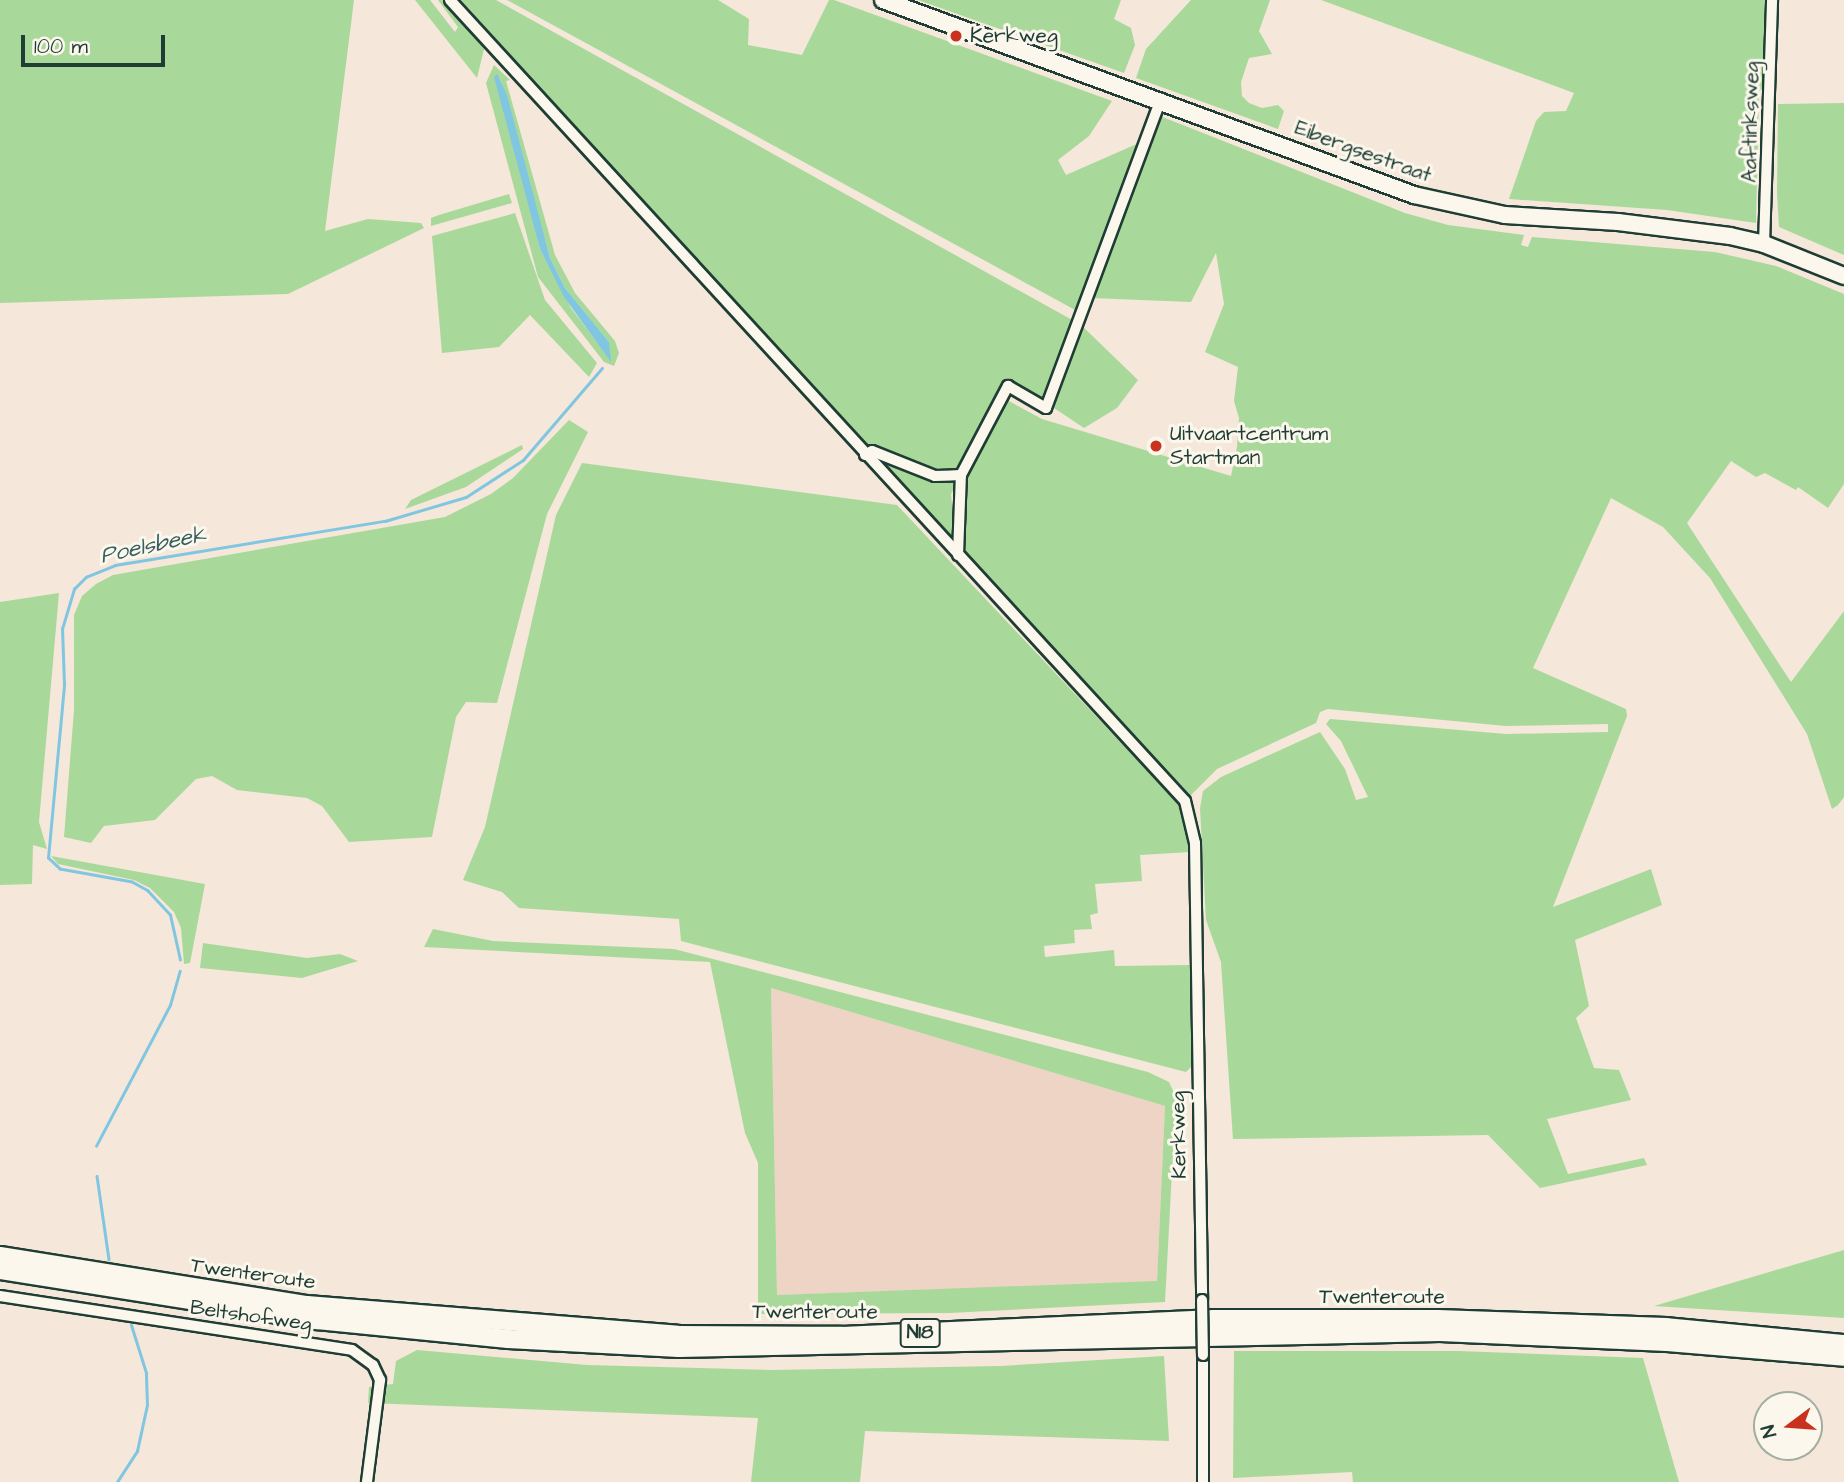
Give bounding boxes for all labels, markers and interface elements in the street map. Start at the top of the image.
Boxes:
scale bar [24,21,168,65]
place label: Kerkweg [970,23,1058,49]
marker: Kerkweg [948,28,964,44]
text: 100 m [34,32,88,61]
street label: Aaftinksweg [1737,61,1765,183]
street label: Eibergsestraat [1291,116,1435,188]
place label: Uitvaartcentrum Startman [1170,421,1328,471]
marker: Uitvaartcentrum Startman [1148,438,1164,454]
water label: Poelsbeek [98,520,208,570]
street label: Kerkweg [1166,1091,1192,1179]
street label: Twenteroute [189,1253,317,1295]
street label: Twenteroute [1319,1284,1445,1310]
street label: Beltshofweg [189,1295,313,1337]
street label: Twenteroute [752,1299,878,1325]
road number: N18 [899,1317,941,1348]
north arrow [1753,1391,1823,1461]
text: N [1755,1422,1784,1441]

